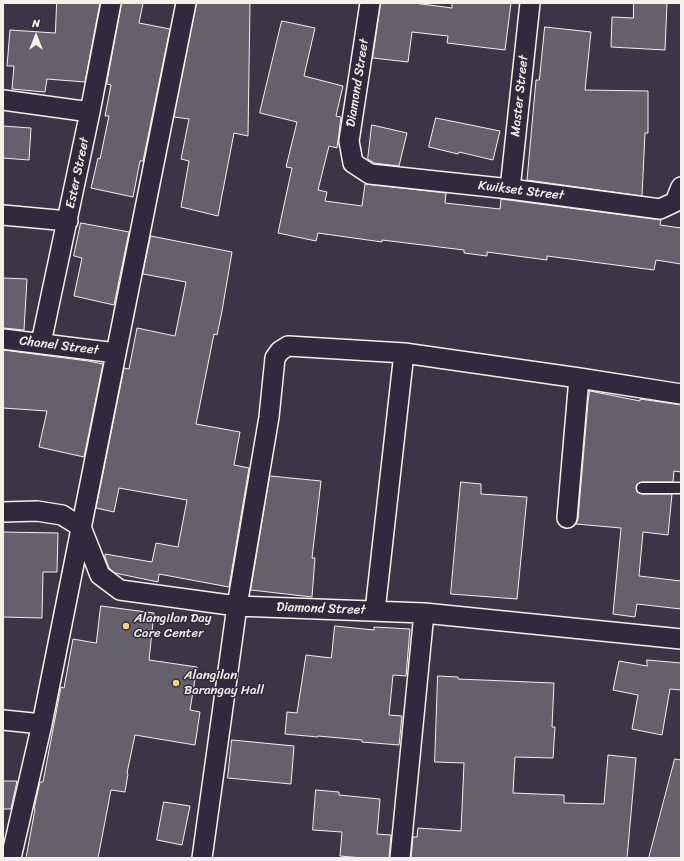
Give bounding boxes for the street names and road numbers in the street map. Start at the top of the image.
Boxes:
street label: Diamond Street [343,38,373,128]
street label: Master Street [508,54,532,138]
street label: Ester Street [63,136,93,210]
street label: Kwikset Street [477,178,565,204]
street label: Chanel Street [18,333,100,359]
street label: Diamond Street [276,600,366,618]

